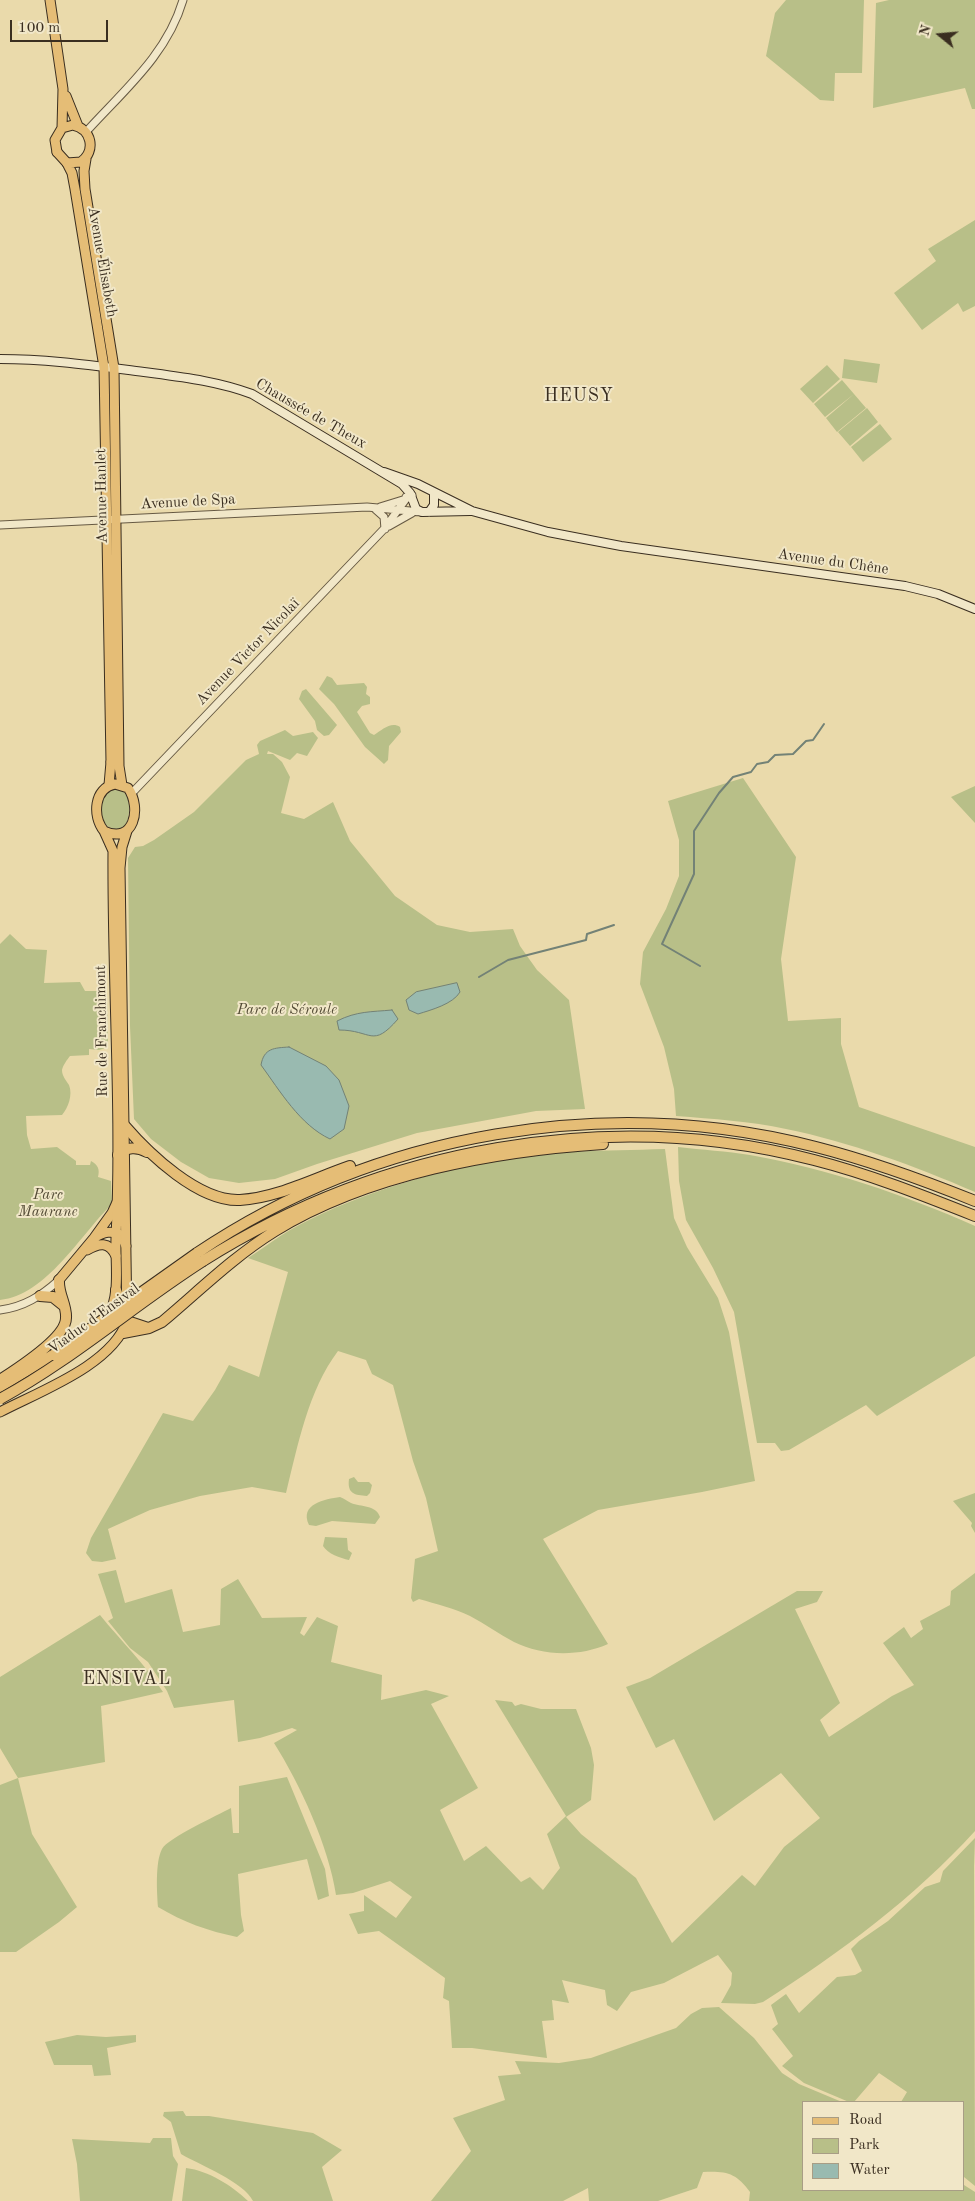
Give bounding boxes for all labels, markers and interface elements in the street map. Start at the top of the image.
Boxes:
scale bar [12,10,110,42]
north arrow [915,10,965,60]
text: 100 m [18,21,60,36]
text: N [917,23,934,38]
street label: Avenue Élisabeth [83,205,121,319]
street label: Chaussée de Theux [252,375,370,453]
district label: HEUSY [543,385,615,407]
street label: Avenue Hanlet [92,448,112,544]
street label: Avenue de Spa [140,491,236,513]
street label: Avenue du Chêne [776,545,890,579]
street label: Avenue Victor Nicolaï [192,595,304,709]
street label: Rue de Franchimont [92,965,112,1097]
park label: Parc de Séroule [237,1001,337,1019]
park label: Parc Maurane [18,1186,78,1221]
street label: Viaduc d’Ensival [45,1280,143,1358]
district label: ENSIVAL [82,1668,172,1690]
legend [802,2101,965,2191]
text: Road [849,2113,882,2128]
text: Park [849,2138,880,2153]
text: Water [849,2163,890,2178]

